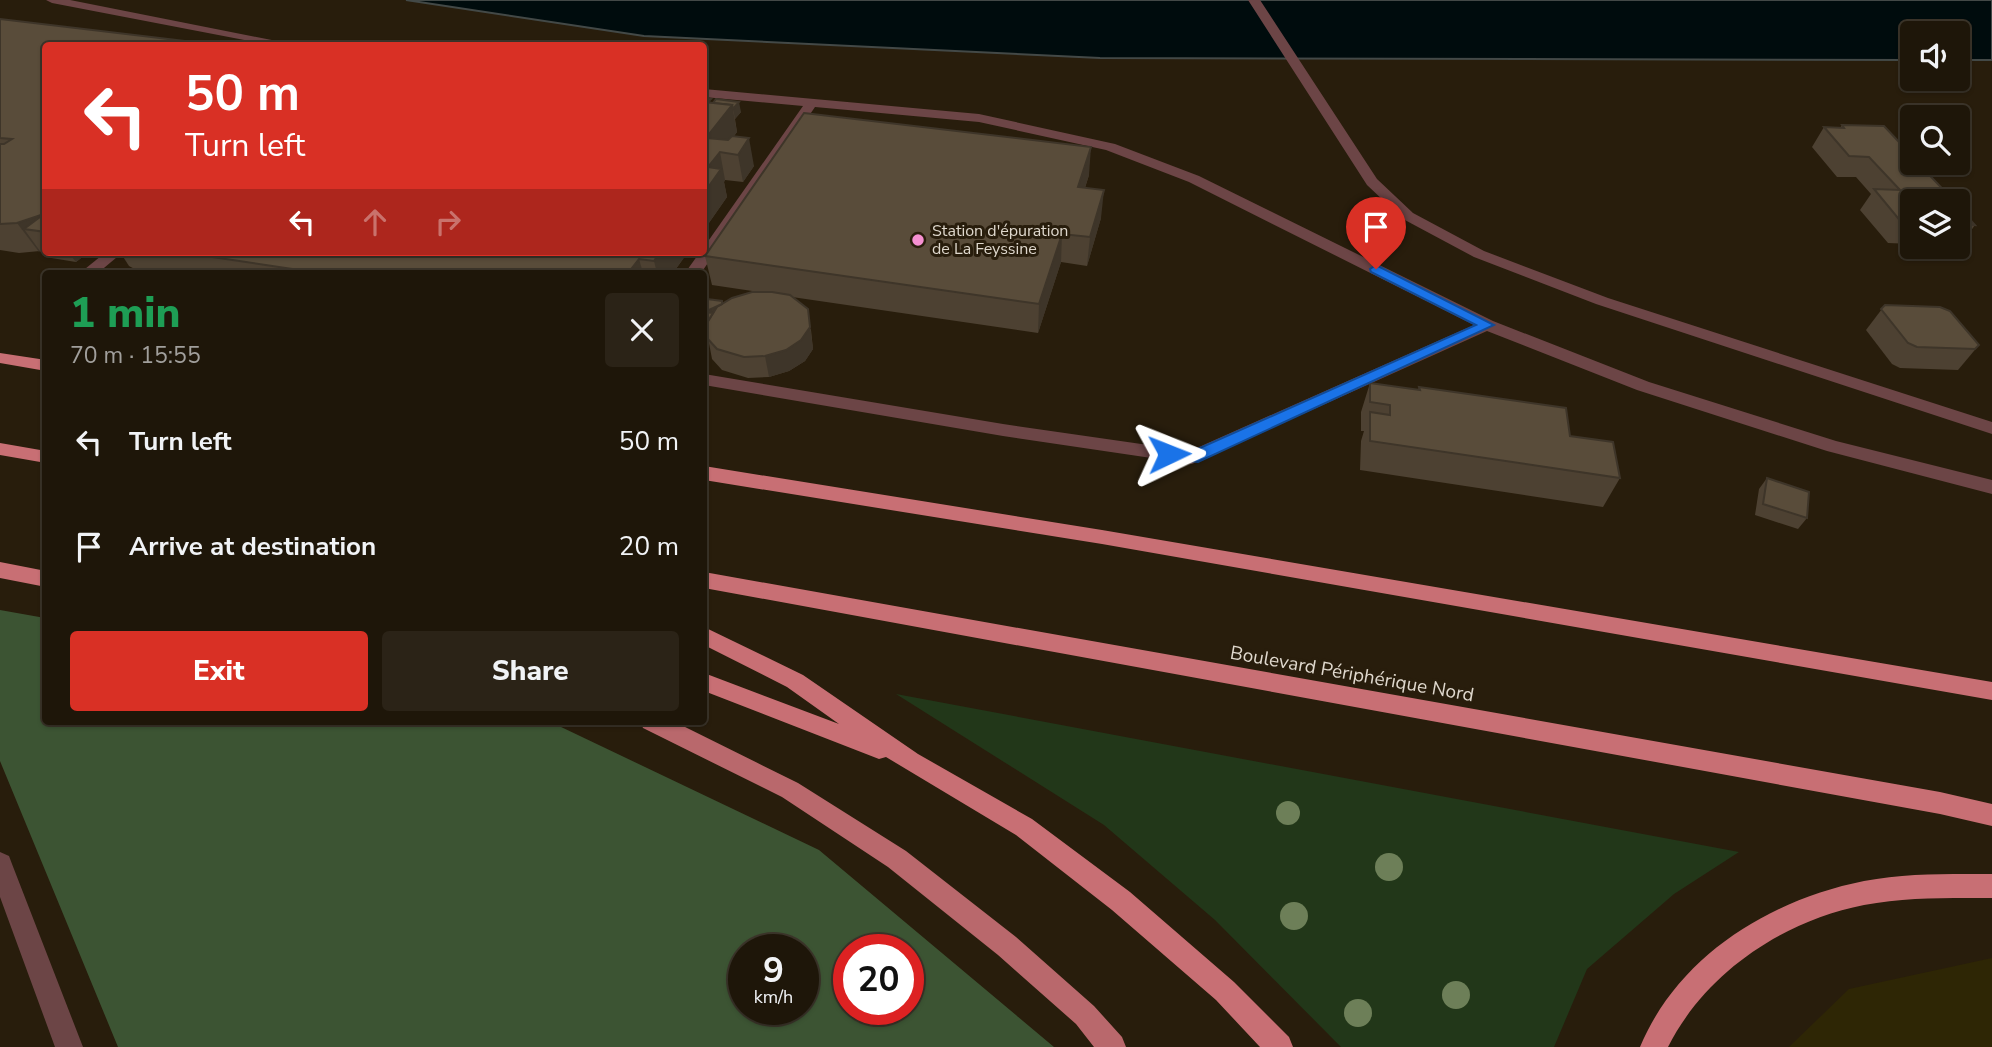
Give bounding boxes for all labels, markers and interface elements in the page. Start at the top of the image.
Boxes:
map controls [1900,21,1970,259]
button: sound [1900,21,1970,91]
text: 50 m [185,60,300,127]
icon: left [70,70,161,161]
button: search [1900,105,1970,175]
text: Turn left [185,124,305,167]
button: layers [1900,189,1970,259]
pin [1346,197,1406,269]
icon: left [283,203,321,241]
icon: ahead [356,203,394,241]
icon: right [429,203,467,241]
icon: arrive [1357,208,1395,246]
place label: Station d'épuration de La Feyssine [932,220,1068,260]
marker: Station d'épuration de La Feyssine [910,232,926,248]
text: 1 min [70,285,180,342]
button: close [605,293,679,367]
text: 70 m · 15:55 [70,340,201,371]
position arrow [1132,417,1206,491]
icon: left [70,423,108,461]
text: Turn left [129,424,232,459]
text: 50 m [619,424,679,459]
icon: arrive [70,528,108,566]
text: Arrive at destination [129,529,376,564]
text: 20 m [619,529,679,564]
button: Exit [70,631,368,711]
button: Share [382,631,679,711]
street label: Boulevard Périphérique Nord [1228,640,1476,708]
speed limit sign: 20 [833,934,924,1025]
text: 9 [763,947,784,994]
text: km/h [754,985,793,1009]

